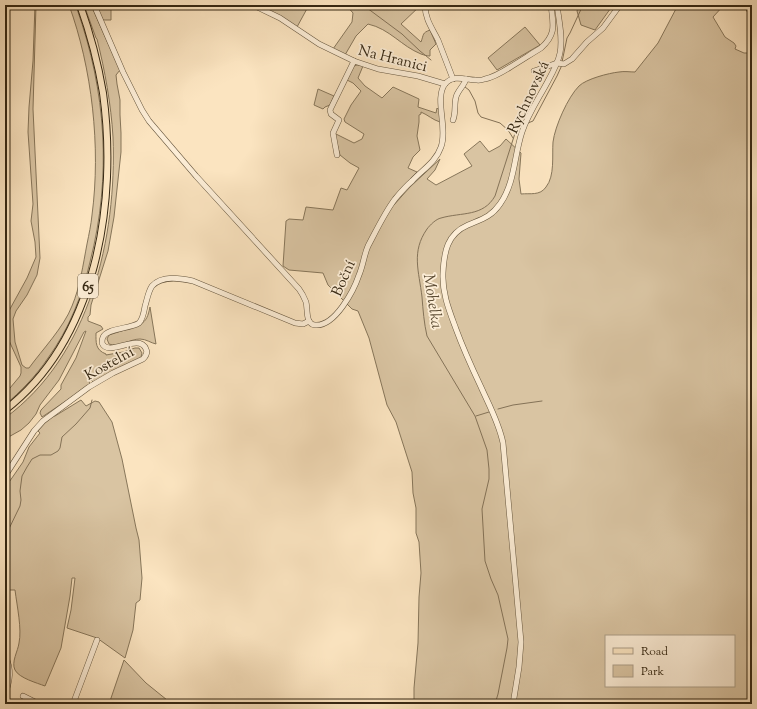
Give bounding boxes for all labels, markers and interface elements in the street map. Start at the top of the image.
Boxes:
street label: Na Hranici [356,41,429,78]
street label: Rychnovská [503,58,555,137]
street label: Boční [327,257,362,300]
water label: Mohelka [416,272,447,330]
road number: 65 [78,274,98,298]
street label: Kostelní [81,342,138,387]
legend [605,635,735,687]
text: Road [641,643,668,661]
text: Park [641,663,664,681]

